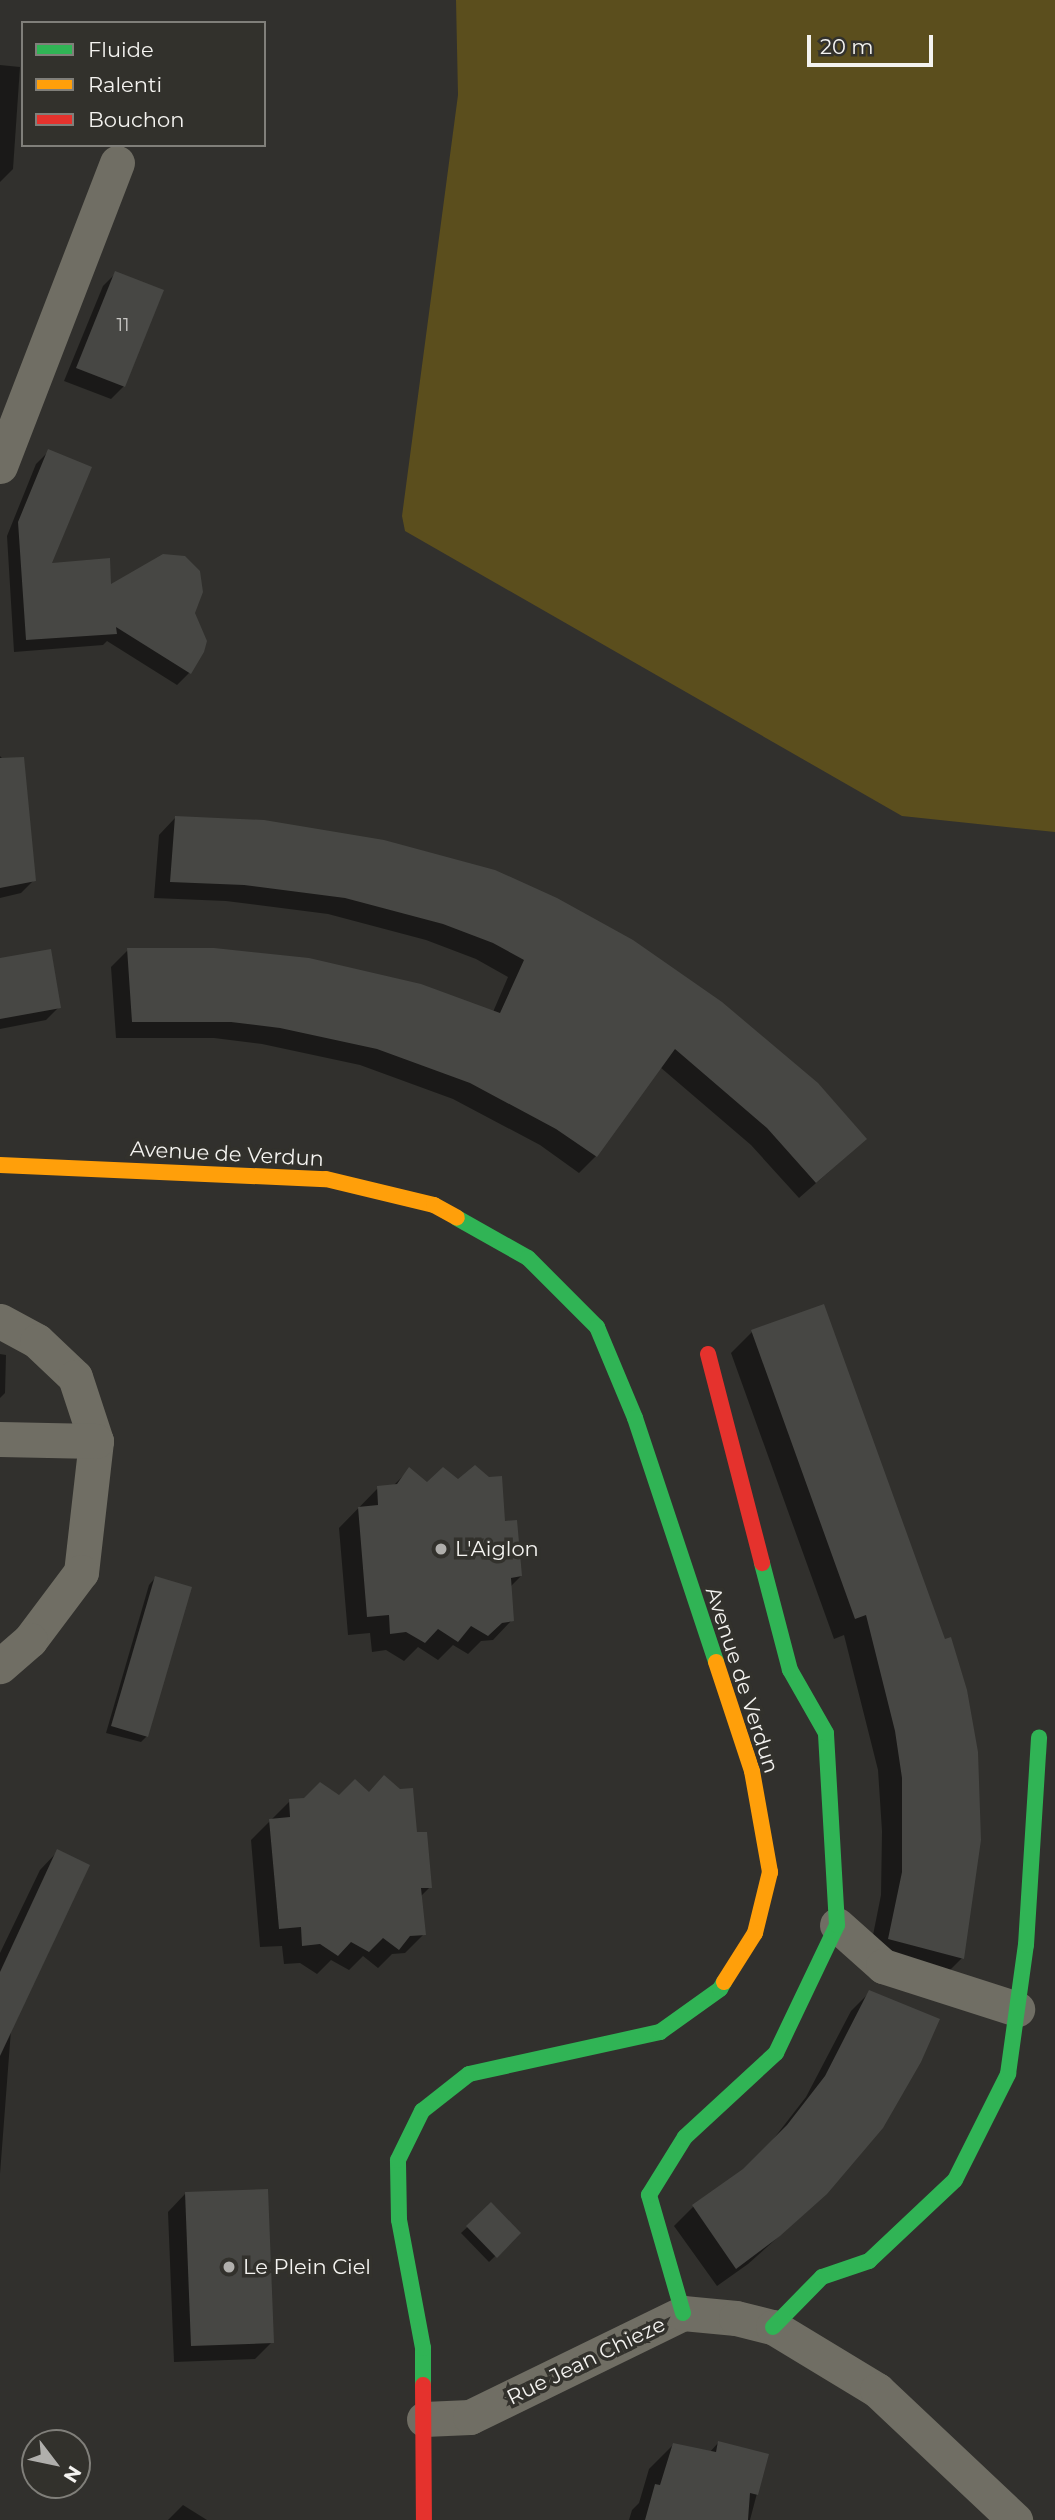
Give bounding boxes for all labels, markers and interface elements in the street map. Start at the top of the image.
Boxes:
legend [21,21,266,147]
scale bar [810,21,936,65]
text: 20 m [820,34,874,59]
text: Fluide [88,37,154,62]
text: Ralenti [88,72,162,97]
text: Bouchon [88,107,184,132]
house number: 11 [117,314,129,336]
street label: Avenue de Verdun [129,1136,325,1172]
place label: L'Aiglon [455,1536,539,1562]
marker: L'Aiglon [433,1541,449,1557]
street label: Avenue de Verdun [700,1584,784,1776]
place label: Le Plein Ciel [243,2254,371,2280]
marker: Le Plein Ciel [221,2259,237,2275]
street label: Rue Jean Chieze [503,2312,669,2410]
north arrow [21,2429,91,2499]
text: N [59,2462,86,2487]

